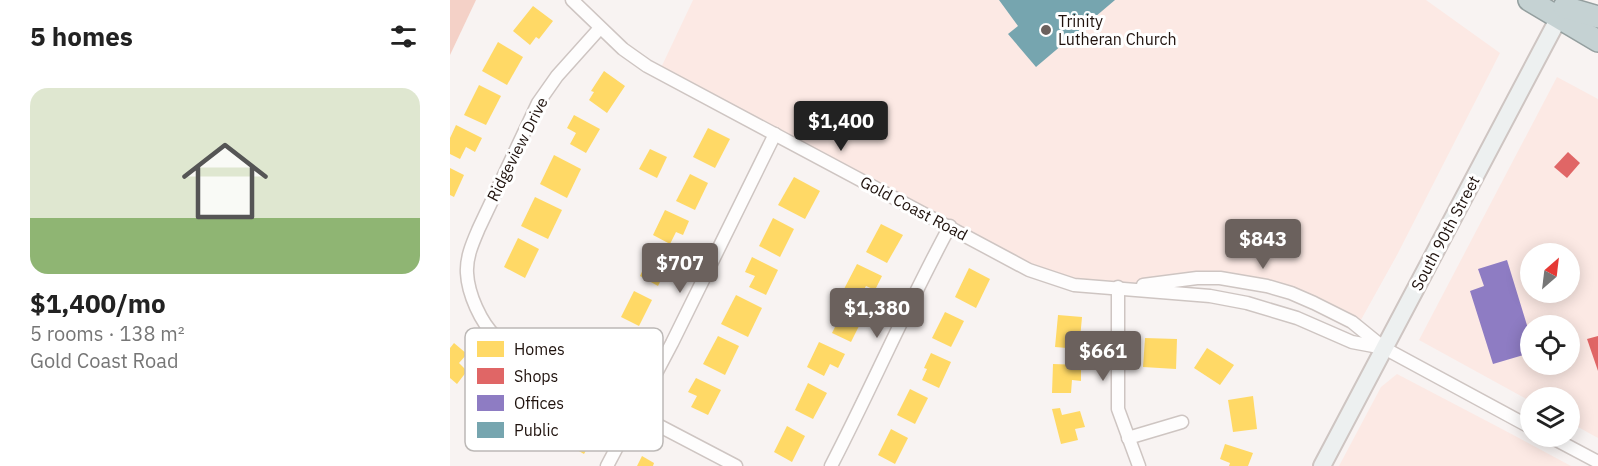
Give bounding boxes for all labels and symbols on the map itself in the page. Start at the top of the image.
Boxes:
place label: Trinity Lutheran Church [1058,11,1177,49]
marker: Trinity Lutheran Church [1039,23,1053,37]
street label: Ridgeview Drive [482,93,552,204]
pin: $1,400 [792,101,890,152]
street label: Gold Coast Road [857,171,971,245]
street label: South 90th Street [1406,172,1484,294]
pin: $843 [1227,219,1299,270]
pin: $707 [644,243,716,294]
north arrow [1520,243,1580,303]
pin: $1,380 [828,288,926,339]
legend [465,328,663,451]
pin: $661 [1067,331,1139,382]
text: Homes [514,339,565,359]
text: Shops [514,366,558,386]
text: Offices [514,393,564,413]
text: Public [514,420,558,440]

